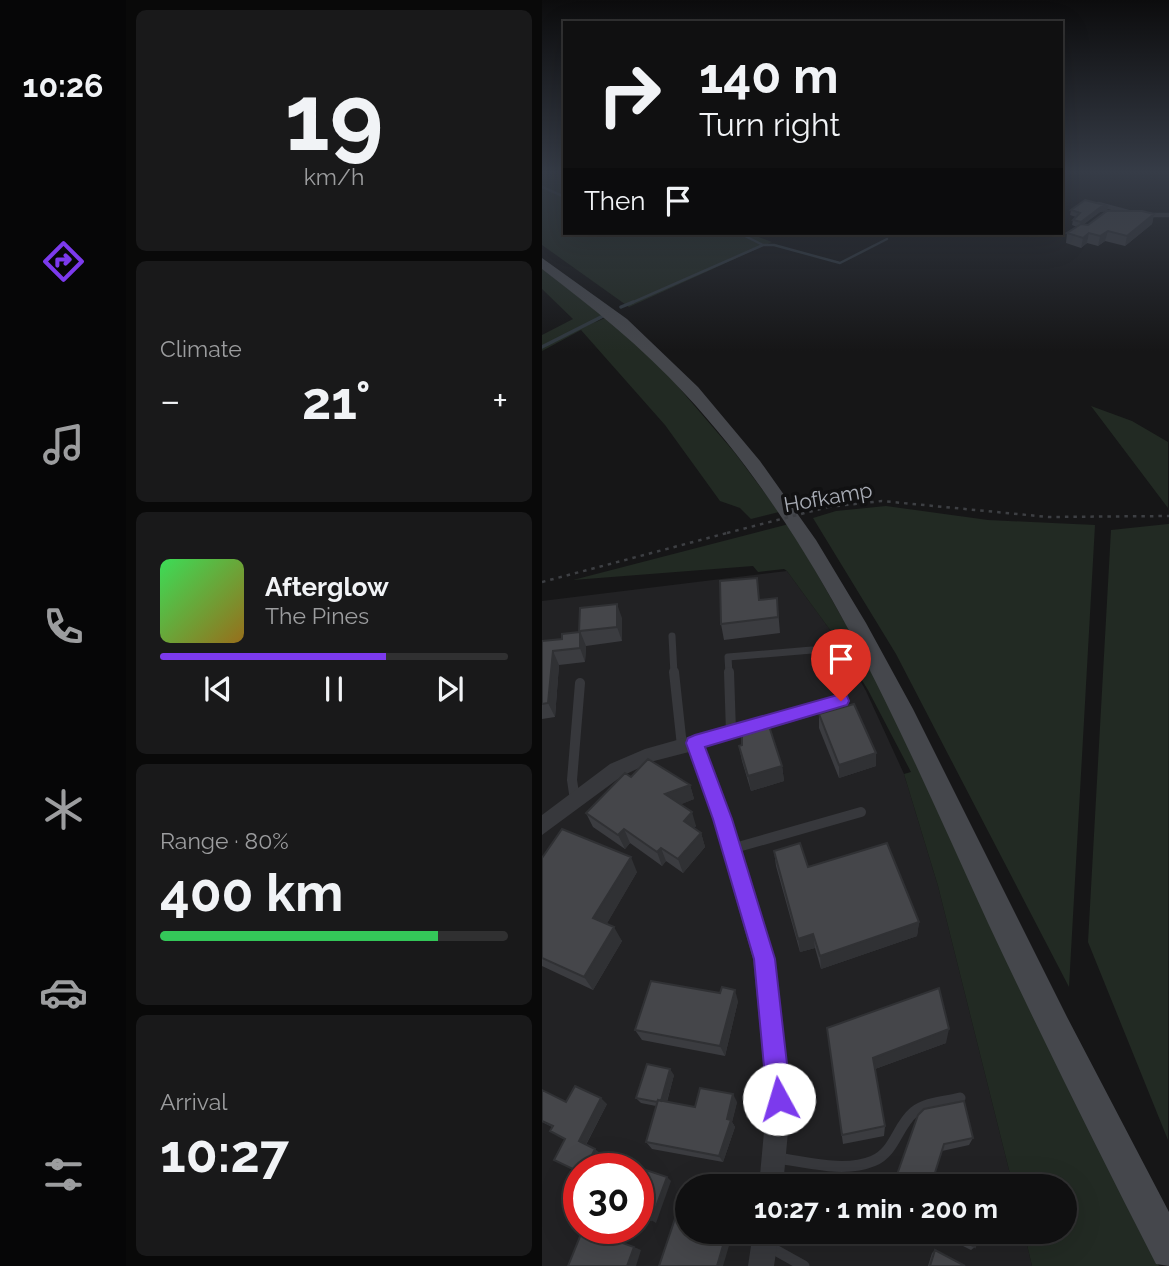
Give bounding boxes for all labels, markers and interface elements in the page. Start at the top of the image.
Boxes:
text: 140 m [699,47,839,104]
icon: right [584,49,675,140]
text: 19 [285,64,383,171]
text: 10:26 [23,67,103,104]
text: Turn right [699,106,840,143]
text: km/h [304,163,364,190]
icon: arrive [659,182,697,220]
text: Then [584,186,645,216]
icon: directions [39,237,88,286]
text: Climate [160,335,242,362]
text: 21° [302,370,371,431]
text: − [160,378,180,423]
text: + [492,378,508,423]
icon: music [39,420,88,469]
street label: Hofkamp [782,477,874,517]
text: Afterglow [265,572,389,602]
icon: phone [39,602,88,651]
text: The Pines [265,602,369,629]
pin [811,629,871,701]
icon: arrive [822,640,860,678]
icon: previous [199,670,237,708]
icon: pause [315,670,353,708]
icon: next [431,670,469,708]
icon: climate [39,785,88,834]
text: Range · 80% [160,827,289,854]
text: 400 km [160,862,343,923]
icon: car [39,968,88,1017]
position arrow [742,1062,816,1136]
text: Arrival [160,1088,227,1115]
text: 10:27 [160,1123,289,1184]
icon: filters [39,1150,88,1199]
speed limit sign: 30 [563,1153,654,1244]
text: 10:27 · 1 min · 200 m [754,1194,998,1224]

